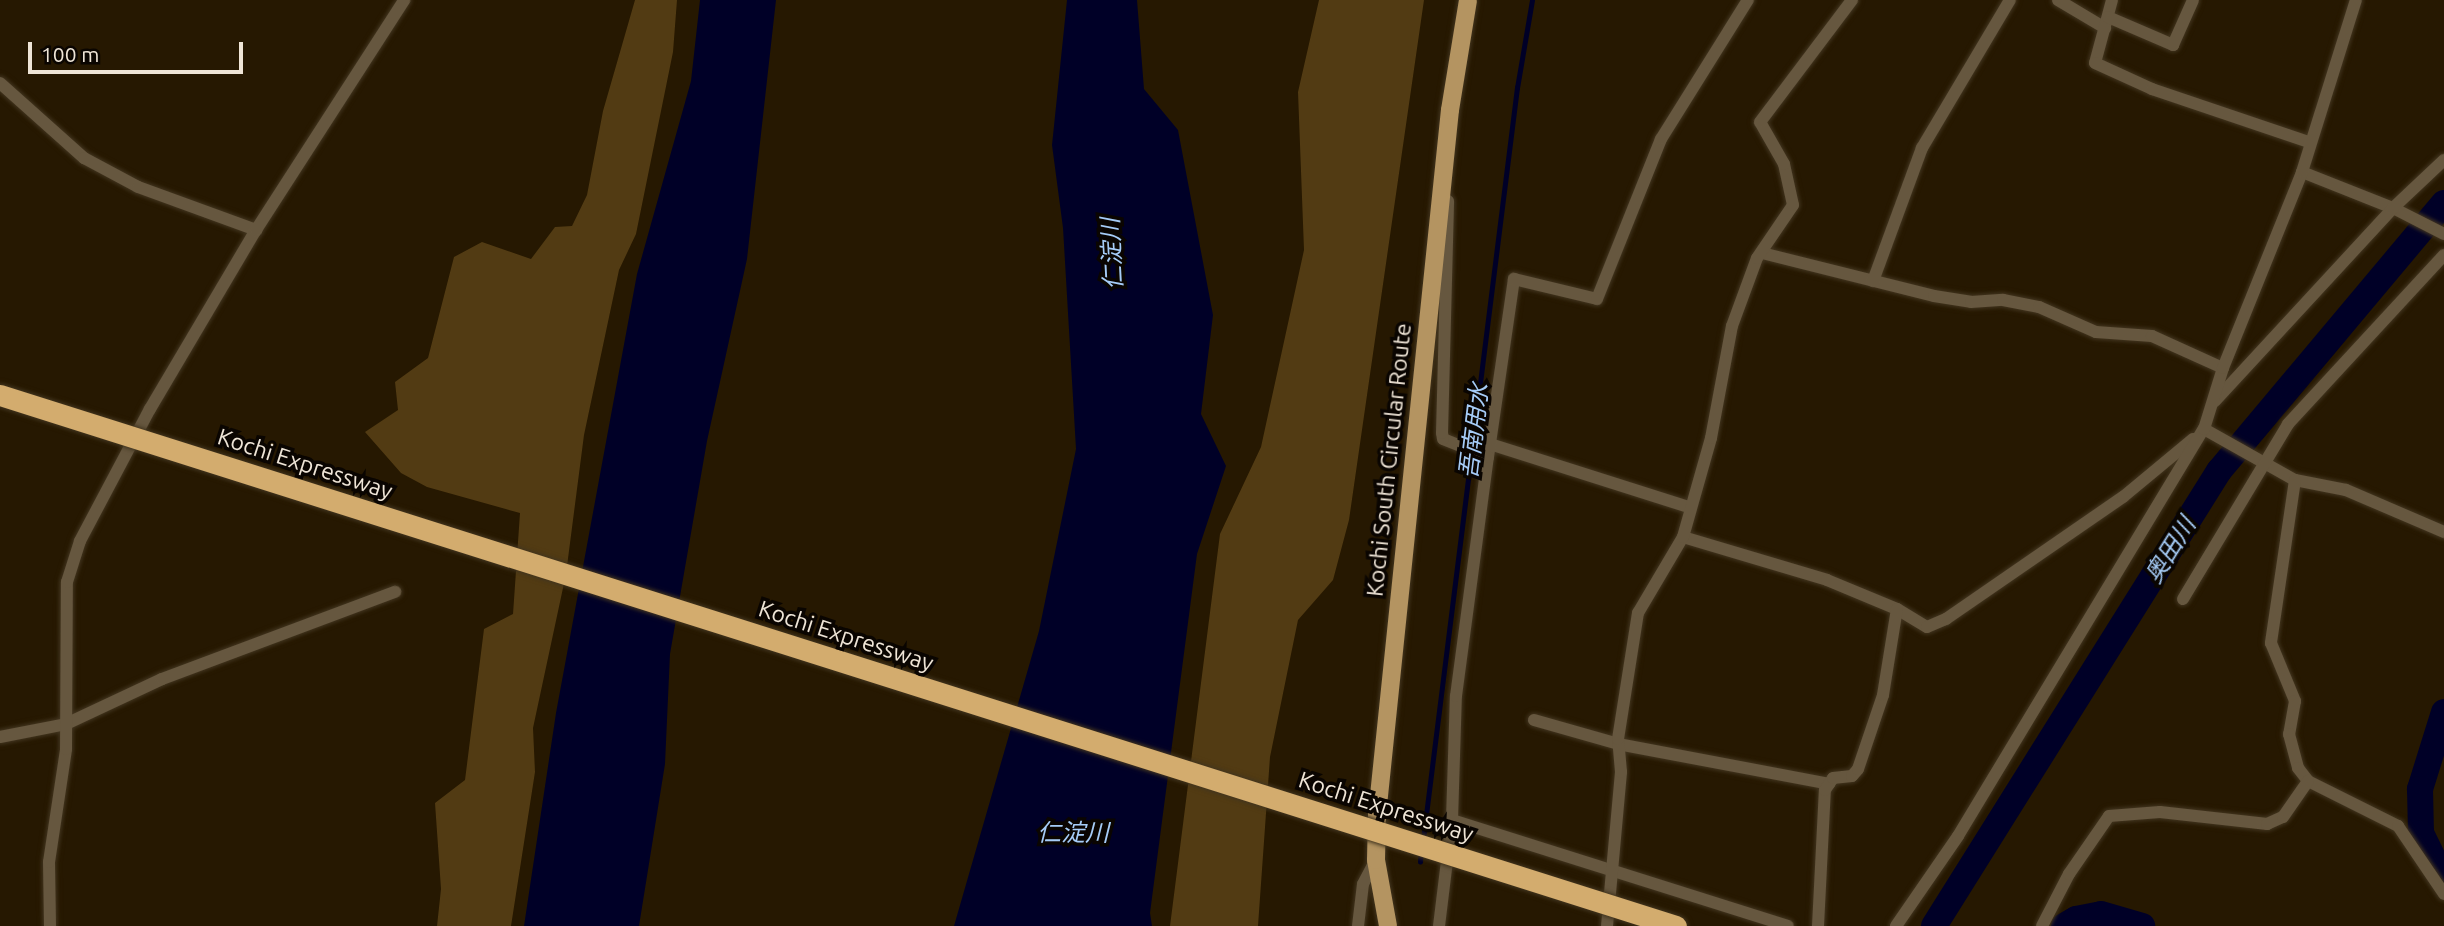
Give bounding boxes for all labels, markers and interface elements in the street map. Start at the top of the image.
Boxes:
scale bar [32,28,247,72]
text: 100 m [41,42,99,66]
water label: 仁淀川 [1096,217,1128,291]
street label: Kochi South Circular Route [1361,322,1417,598]
water label: 吾南用水 [1454,382,1494,480]
street label: Kochi Expressway [214,423,396,505]
water label: 奥田川 [2139,512,2201,588]
street label: Kochi Expressway [755,595,937,677]
street label: Kochi Expressway [1295,766,1477,848]
water label: 仁淀川 [1037,819,1109,847]

